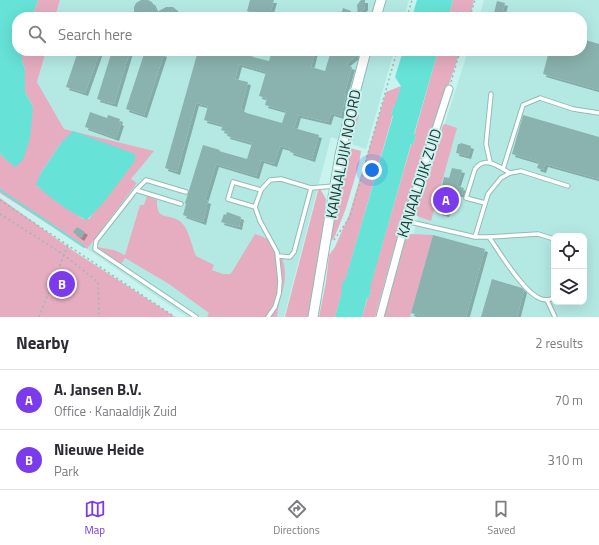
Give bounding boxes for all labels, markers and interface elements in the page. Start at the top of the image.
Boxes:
search box [12,12,587,56]
icon: search [26,23,48,45]
text: Search here [58,23,132,46]
street label: KANAALDIJK NOORD [319,88,367,220]
street label: KANAALDIJK ZUID [393,126,445,240]
your location [362,160,382,180]
pin: A [433,185,459,215]
map controls [551,233,587,305]
button: locate [551,233,587,269]
pin: B [49,269,75,299]
button: layers [551,269,587,305]
text: Nearby [16,330,69,356]
text: 2 results [535,333,583,353]
text: A. Jansen B.V. [54,378,142,401]
text: A [25,390,33,410]
text: 70 m [555,390,583,410]
text: Office · Kanaaldijk Zuid [54,401,177,421]
text: Nieuwe Heide [54,438,144,461]
text: B [25,450,33,470]
text: 310 m [547,450,583,470]
text: Park [54,461,79,481]
tab: Map [84,498,106,538]
tab: Directions [273,498,320,538]
tab: Saved [487,498,515,538]

